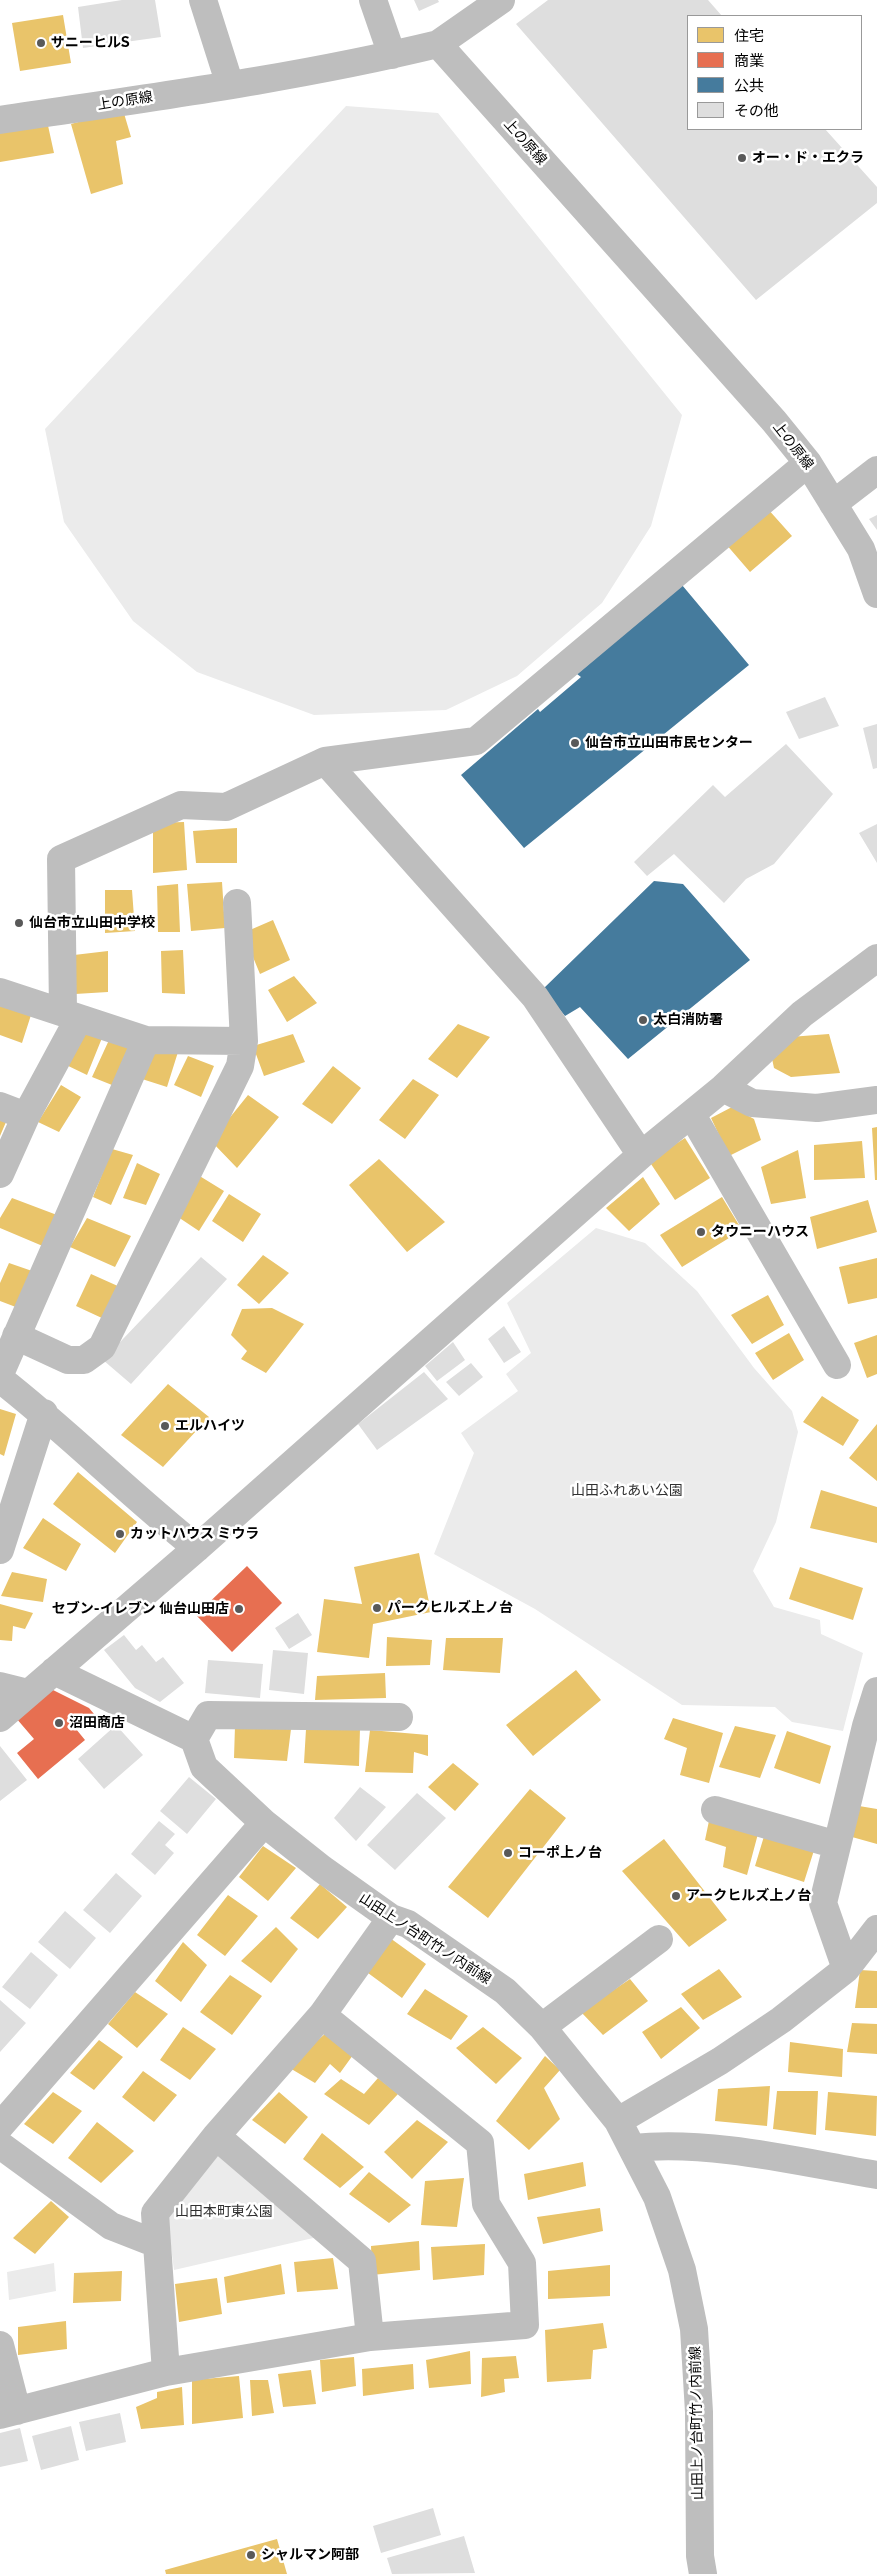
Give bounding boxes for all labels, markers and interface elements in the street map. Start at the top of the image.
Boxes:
legend [687,15,862,130]
text: 住宅 [734,27,764,45]
place label: サニーヒルS [51,35,130,51]
marker: サニーヒルS [35,37,47,49]
text: 商業 [734,52,764,70]
text: 公共 [734,77,764,95]
street label: 上の原線 [96,88,154,114]
text: その他 [734,102,779,120]
street label: 上の原線 [500,116,550,168]
place label: オー・ド・エクラ [752,150,864,166]
marker: オー・ド・エクラ [736,152,748,164]
street label: 上の原線 [769,419,817,473]
place label: 仙台市立山田市民センター [585,735,753,751]
marker: 仙台市立山田市民センター [569,737,581,749]
place label: 仙台市立山田中学校 [29,915,155,931]
marker: 仙台市立山田中学校 [13,917,25,929]
place label: 太白消防署 [653,1012,723,1028]
marker: 太白消防署 [637,1014,649,1026]
place label: タウニーハウス [711,1224,809,1240]
marker: タウニーハウス [695,1226,707,1238]
place label: エルハイツ [175,1418,245,1434]
marker: エルハイツ [159,1420,171,1432]
park label: 山田ふれあい公園 [571,1483,683,1499]
place label: カットハウス ミウラ [130,1526,259,1542]
marker: カットハウス ミウラ [114,1528,126,1540]
place label: パークヒルズ上ノ台 [387,1600,513,1616]
place label: セブン-イレブン 仙台山田店 [52,1601,229,1617]
marker: パークヒルズ上ノ台 [371,1602,383,1614]
marker: セブン-イレブン 仙台山田店 [233,1603,245,1615]
place label: 沼田商店 [69,1715,125,1731]
marker: 沼田商店 [53,1717,65,1729]
place label: コーポ上ノ台 [518,1845,602,1861]
marker: コーポ上ノ台 [502,1847,514,1859]
place label: アークヒルズ上ノ台 [686,1888,811,1904]
street label: 山田上ノ台町竹ノ内前線 [356,1890,494,1988]
marker: アークヒルズ上ノ台 [670,1890,682,1902]
park label: 山田本町東公園 [175,2204,273,2220]
street label: 山田上ノ台町竹ノ内前線 [687,2346,707,2500]
place label: シャルマン阿部 [261,2547,359,2563]
marker: シャルマン阿部 [245,2549,257,2561]

